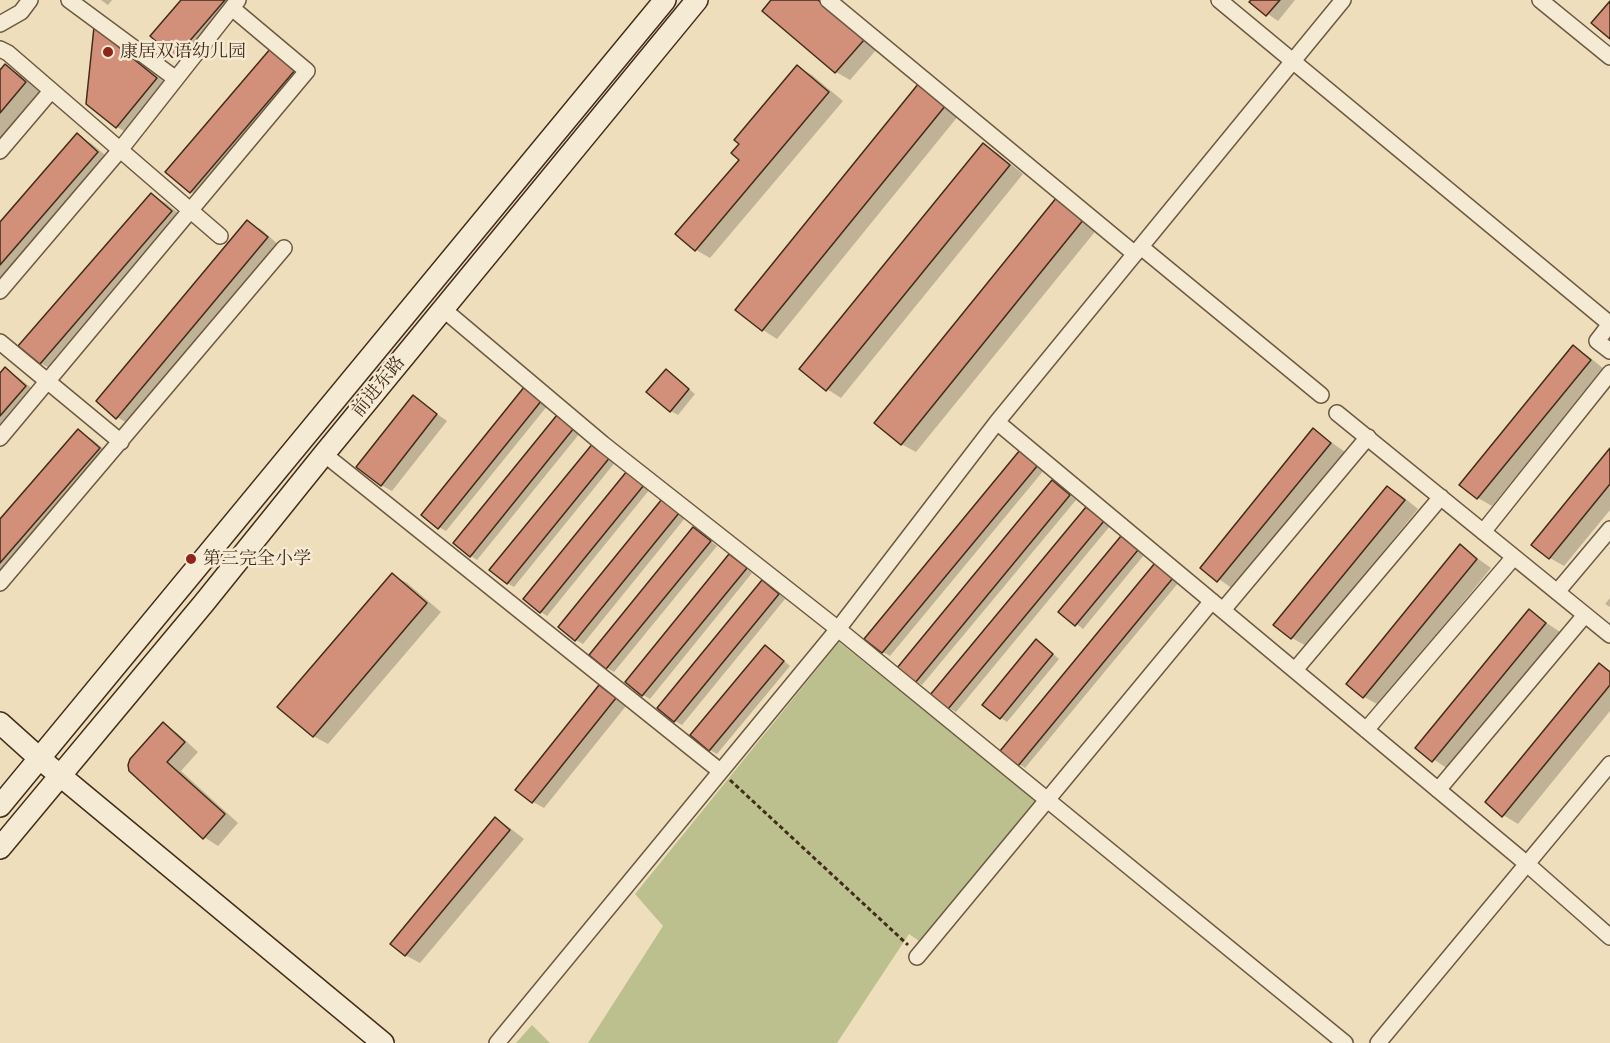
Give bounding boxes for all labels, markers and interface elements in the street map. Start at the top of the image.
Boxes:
place label: 康居双语幼儿园 [120,41,246,63]
marker: 康居双语幼儿园 [101,45,115,59]
street label: 前进东路 [348,352,410,422]
place label: 第三完全小学 [203,548,311,570]
marker: 第三完全小学 [184,552,198,566]

